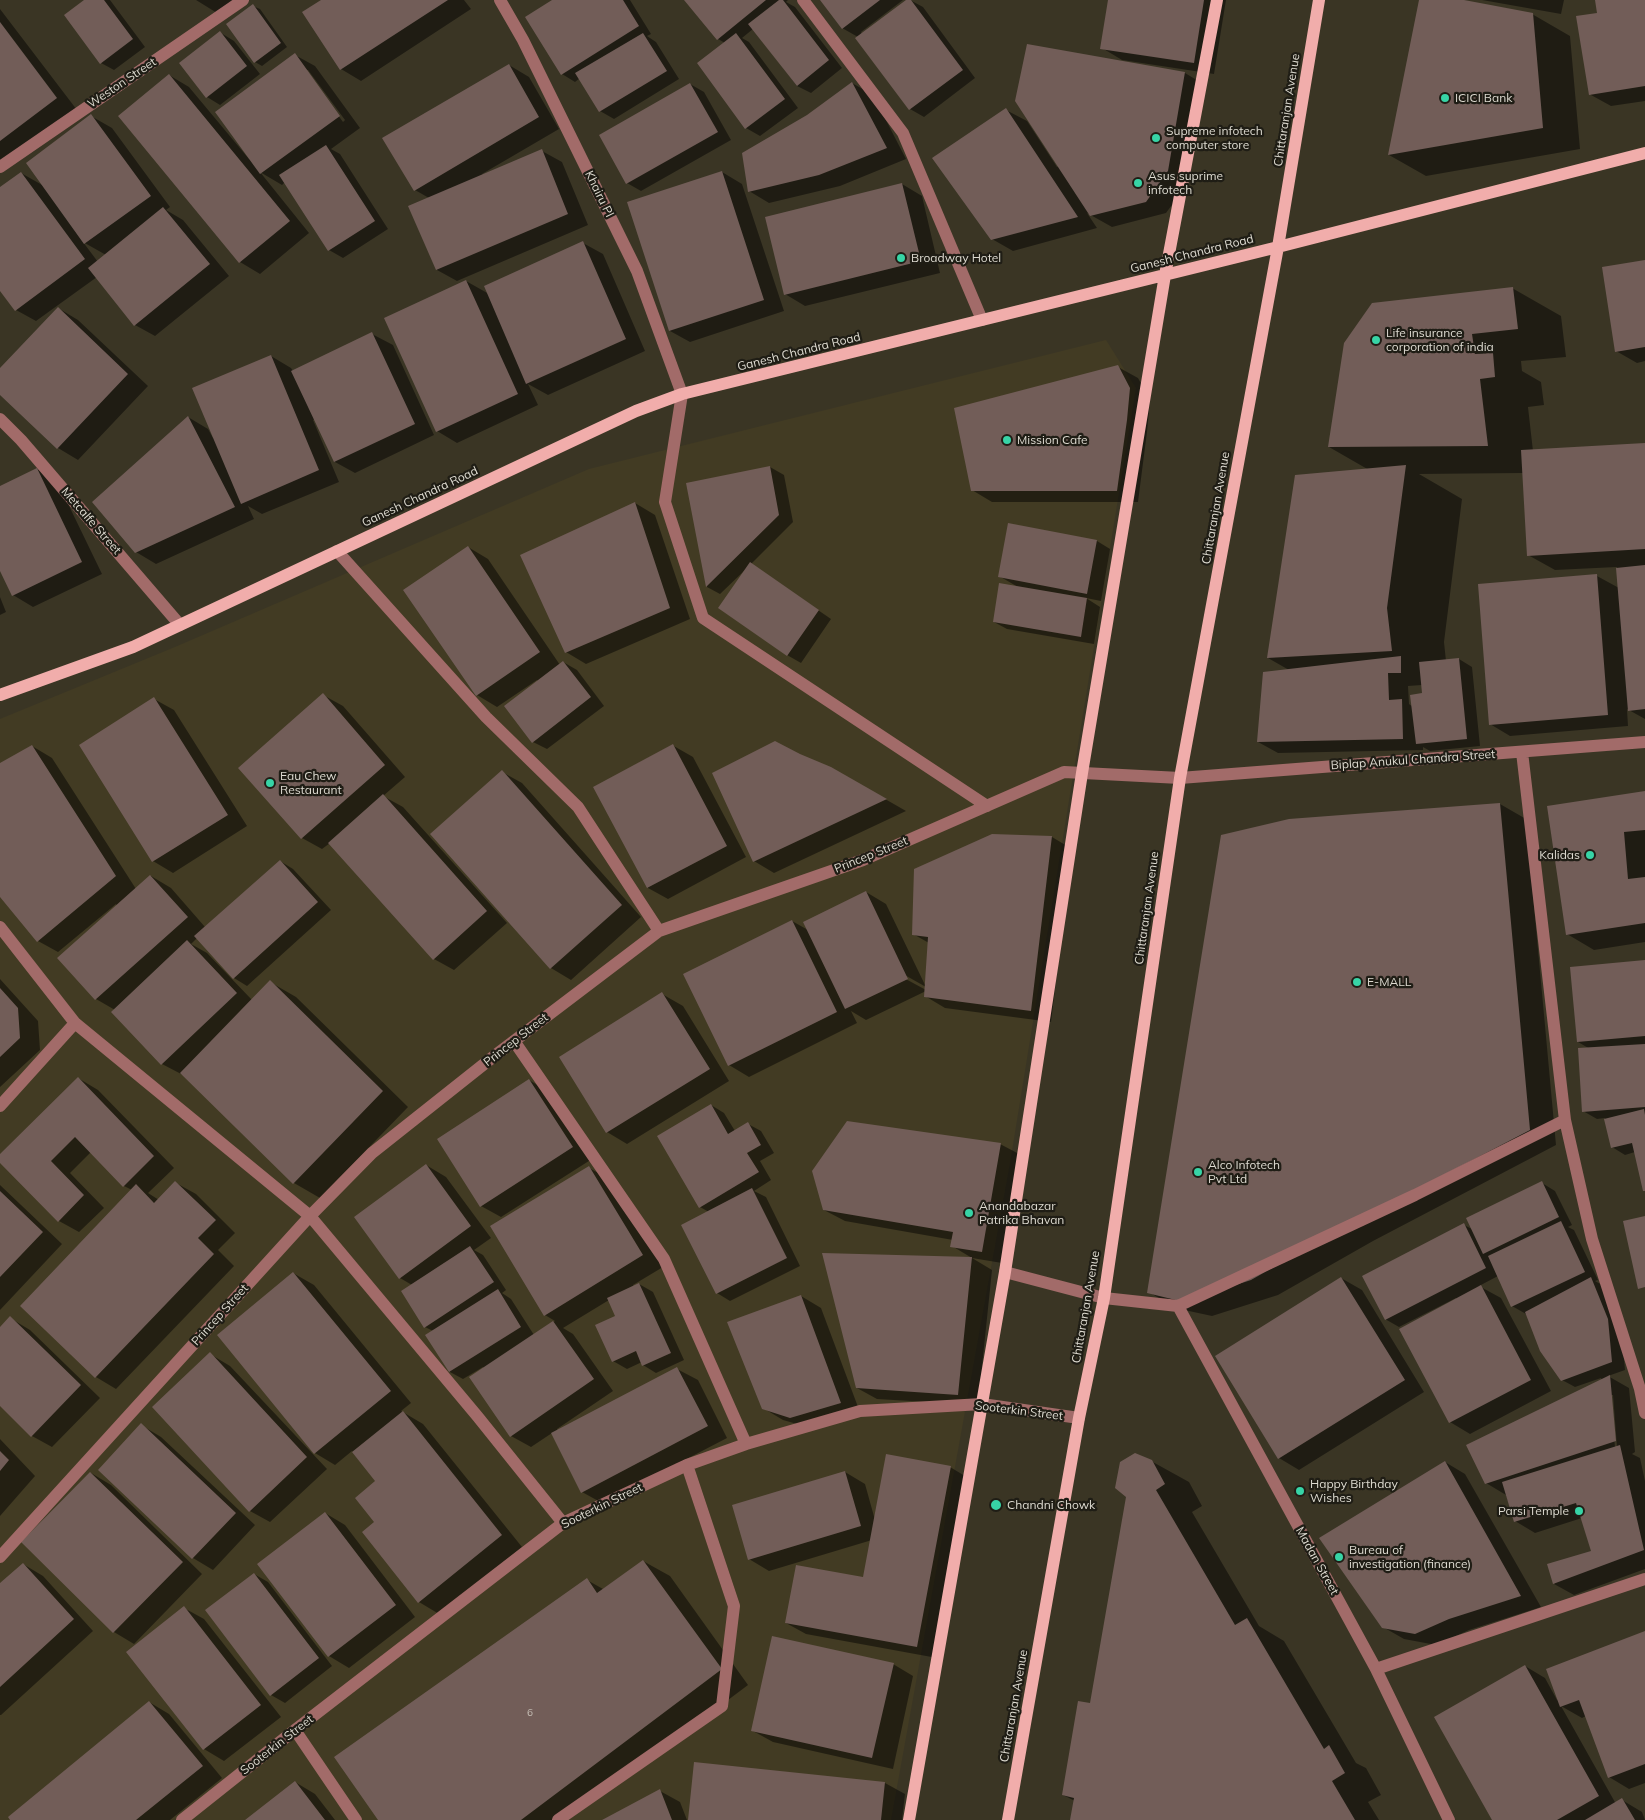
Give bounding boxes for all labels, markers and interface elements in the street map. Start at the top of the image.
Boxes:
street label: Chittaranjan Avenue [1271,53,1303,167]
street label: Weston Street [85,55,159,111]
place label: ICICI Bank [1455,91,1512,105]
marker: ICICI Bank [1439,92,1451,104]
place label: Supreme infotech computer store [1166,124,1263,152]
marker: Supreme infotech computer store [1150,132,1162,144]
street label: Khairu Pl [582,168,616,220]
place label: Asus suprime infotech [1148,169,1223,197]
marker: Asus suprime infotech [1132,177,1144,189]
street label: Ganesh Chandra Road [1129,232,1255,276]
place label: Broadway Hotel [911,251,1001,265]
marker: Broadway Hotel [895,252,907,264]
place label: Life insurance corporation of india [1386,326,1494,354]
street label: Ganesh Chandra Road [736,330,862,374]
marker: Life insurance corporation of india [1370,334,1382,346]
place label: Mission Cafe [1017,433,1088,447]
marker: Mission Cafe [1001,434,1013,446]
street label: Chittaranjan Avenue [1199,451,1233,565]
street label: Ganesh Chandra Road [360,464,480,530]
street label: Metcalfe Street [58,485,124,557]
street label: Biplap Anukul Chandra Street [1330,747,1496,773]
place label: Eau Chew Restaurant [280,769,342,797]
marker: Eau Chew Restaurant [264,777,276,789]
street label: Princep Street [832,834,910,876]
place label: Kalidas [1539,848,1580,862]
marker: Kalidas [1584,849,1596,861]
street label: Chittaranjan Avenue [1132,851,1162,965]
place label: E-MALL [1367,975,1411,989]
marker: E-MALL [1351,976,1363,988]
street label: Princep Street [481,1010,551,1070]
place label: Alco Infotech Pvt Ltd [1208,1158,1280,1186]
marker: Alco Infotech Pvt Ltd [1192,1166,1204,1178]
place label: Anandabazar Patrika Bhavan [979,1199,1064,1227]
marker: Anandabazar Patrika Bhavan [963,1207,975,1219]
street label: Chittaranjan Avenue [1069,1250,1103,1364]
street label: Princep Street [189,1281,251,1349]
street label: Sooterkin Street [974,1398,1064,1424]
place label: Happy Birthday Wishes [1310,1477,1398,1505]
street label: Sooterkin Street [559,1480,645,1532]
marker: Happy Birthday Wishes [1294,1485,1306,1497]
marker: Chandni Chowk [989,1498,1003,1512]
place label: Chandni Chowk [1007,1498,1095,1512]
place label: Parsi Temple [1498,1504,1569,1518]
marker: Parsi Temple [1573,1505,1585,1517]
street label: Madan Street [1292,1525,1342,1597]
place label: Bureau of investigation (finance) [1349,1543,1471,1571]
marker: Bureau of investigation (finance) [1333,1551,1345,1563]
street label: Chittaranjan Avenue [997,1649,1031,1763]
house number: 6 [527,1707,533,1719]
street label: Sooterkin Street [238,1712,316,1778]

